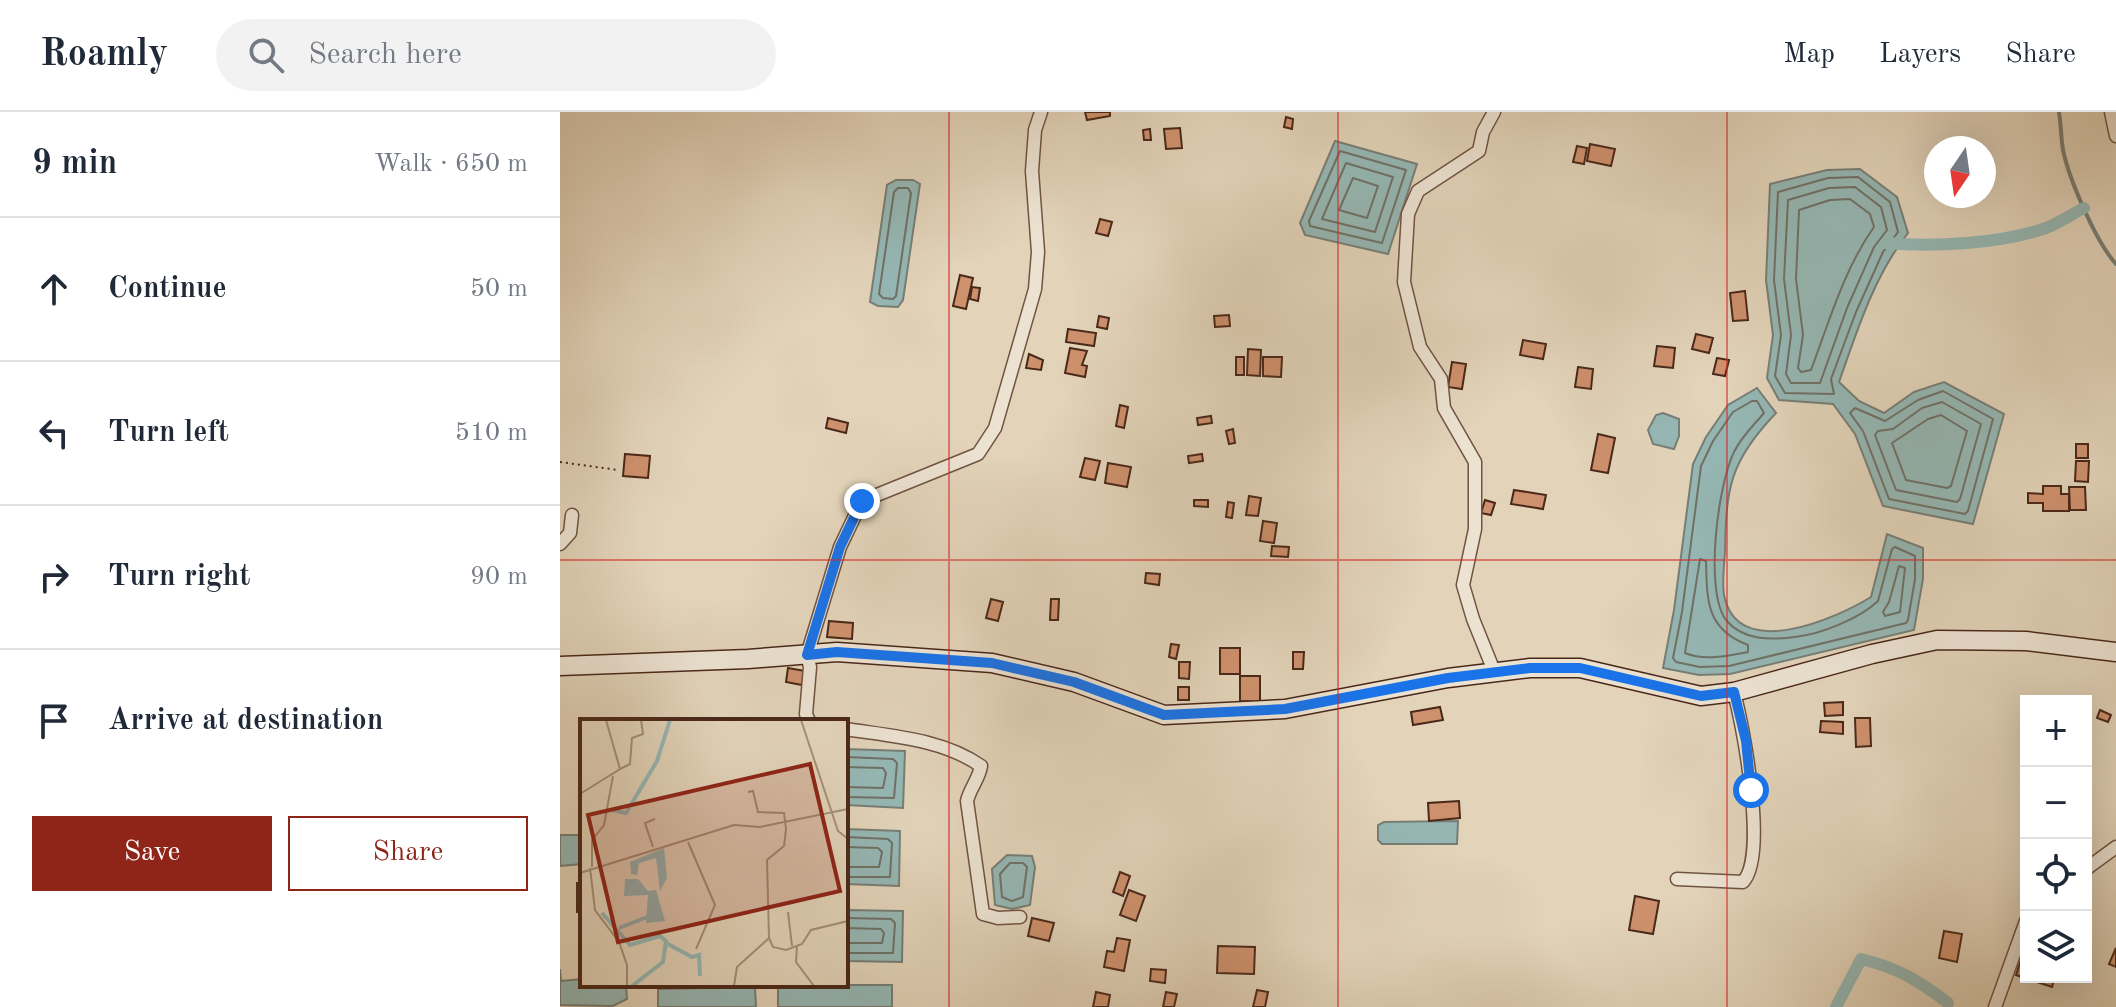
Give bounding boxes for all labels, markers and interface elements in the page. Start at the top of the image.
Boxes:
search box [216,19,776,91]
icon: search [244,33,288,77]
text: Roamly [40,36,168,74]
text: Search here [308,40,462,70]
text: Map [1783,41,1835,69]
text: Layers [1879,41,1961,69]
text: Share [2005,41,2076,69]
north arrow [1924,136,1996,208]
text: 9 min [32,147,117,181]
text: Walk · 650 m [374,151,528,177]
icon: ahead [32,267,76,311]
text: Continue [108,274,227,304]
text: 50 m [470,276,528,302]
icon: left [32,411,76,455]
text: Turn left [108,418,229,448]
text: 510 m [455,420,528,446]
route end [844,483,880,519]
icon: right [32,555,76,599]
text: Turn right [108,562,250,592]
text: 90 m [470,564,528,590]
map controls [2020,695,2092,983]
button: + [2020,695,2092,767]
icon: arrive [32,699,76,743]
text: Arrive at destination [108,706,383,736]
inset map [580,719,848,987]
button: − [2020,767,2092,839]
route start [1733,772,1769,808]
button: Save [32,816,272,891]
button: Share [288,816,528,891]
button: locate [2020,839,2092,911]
button: layers [2020,911,2092,983]

